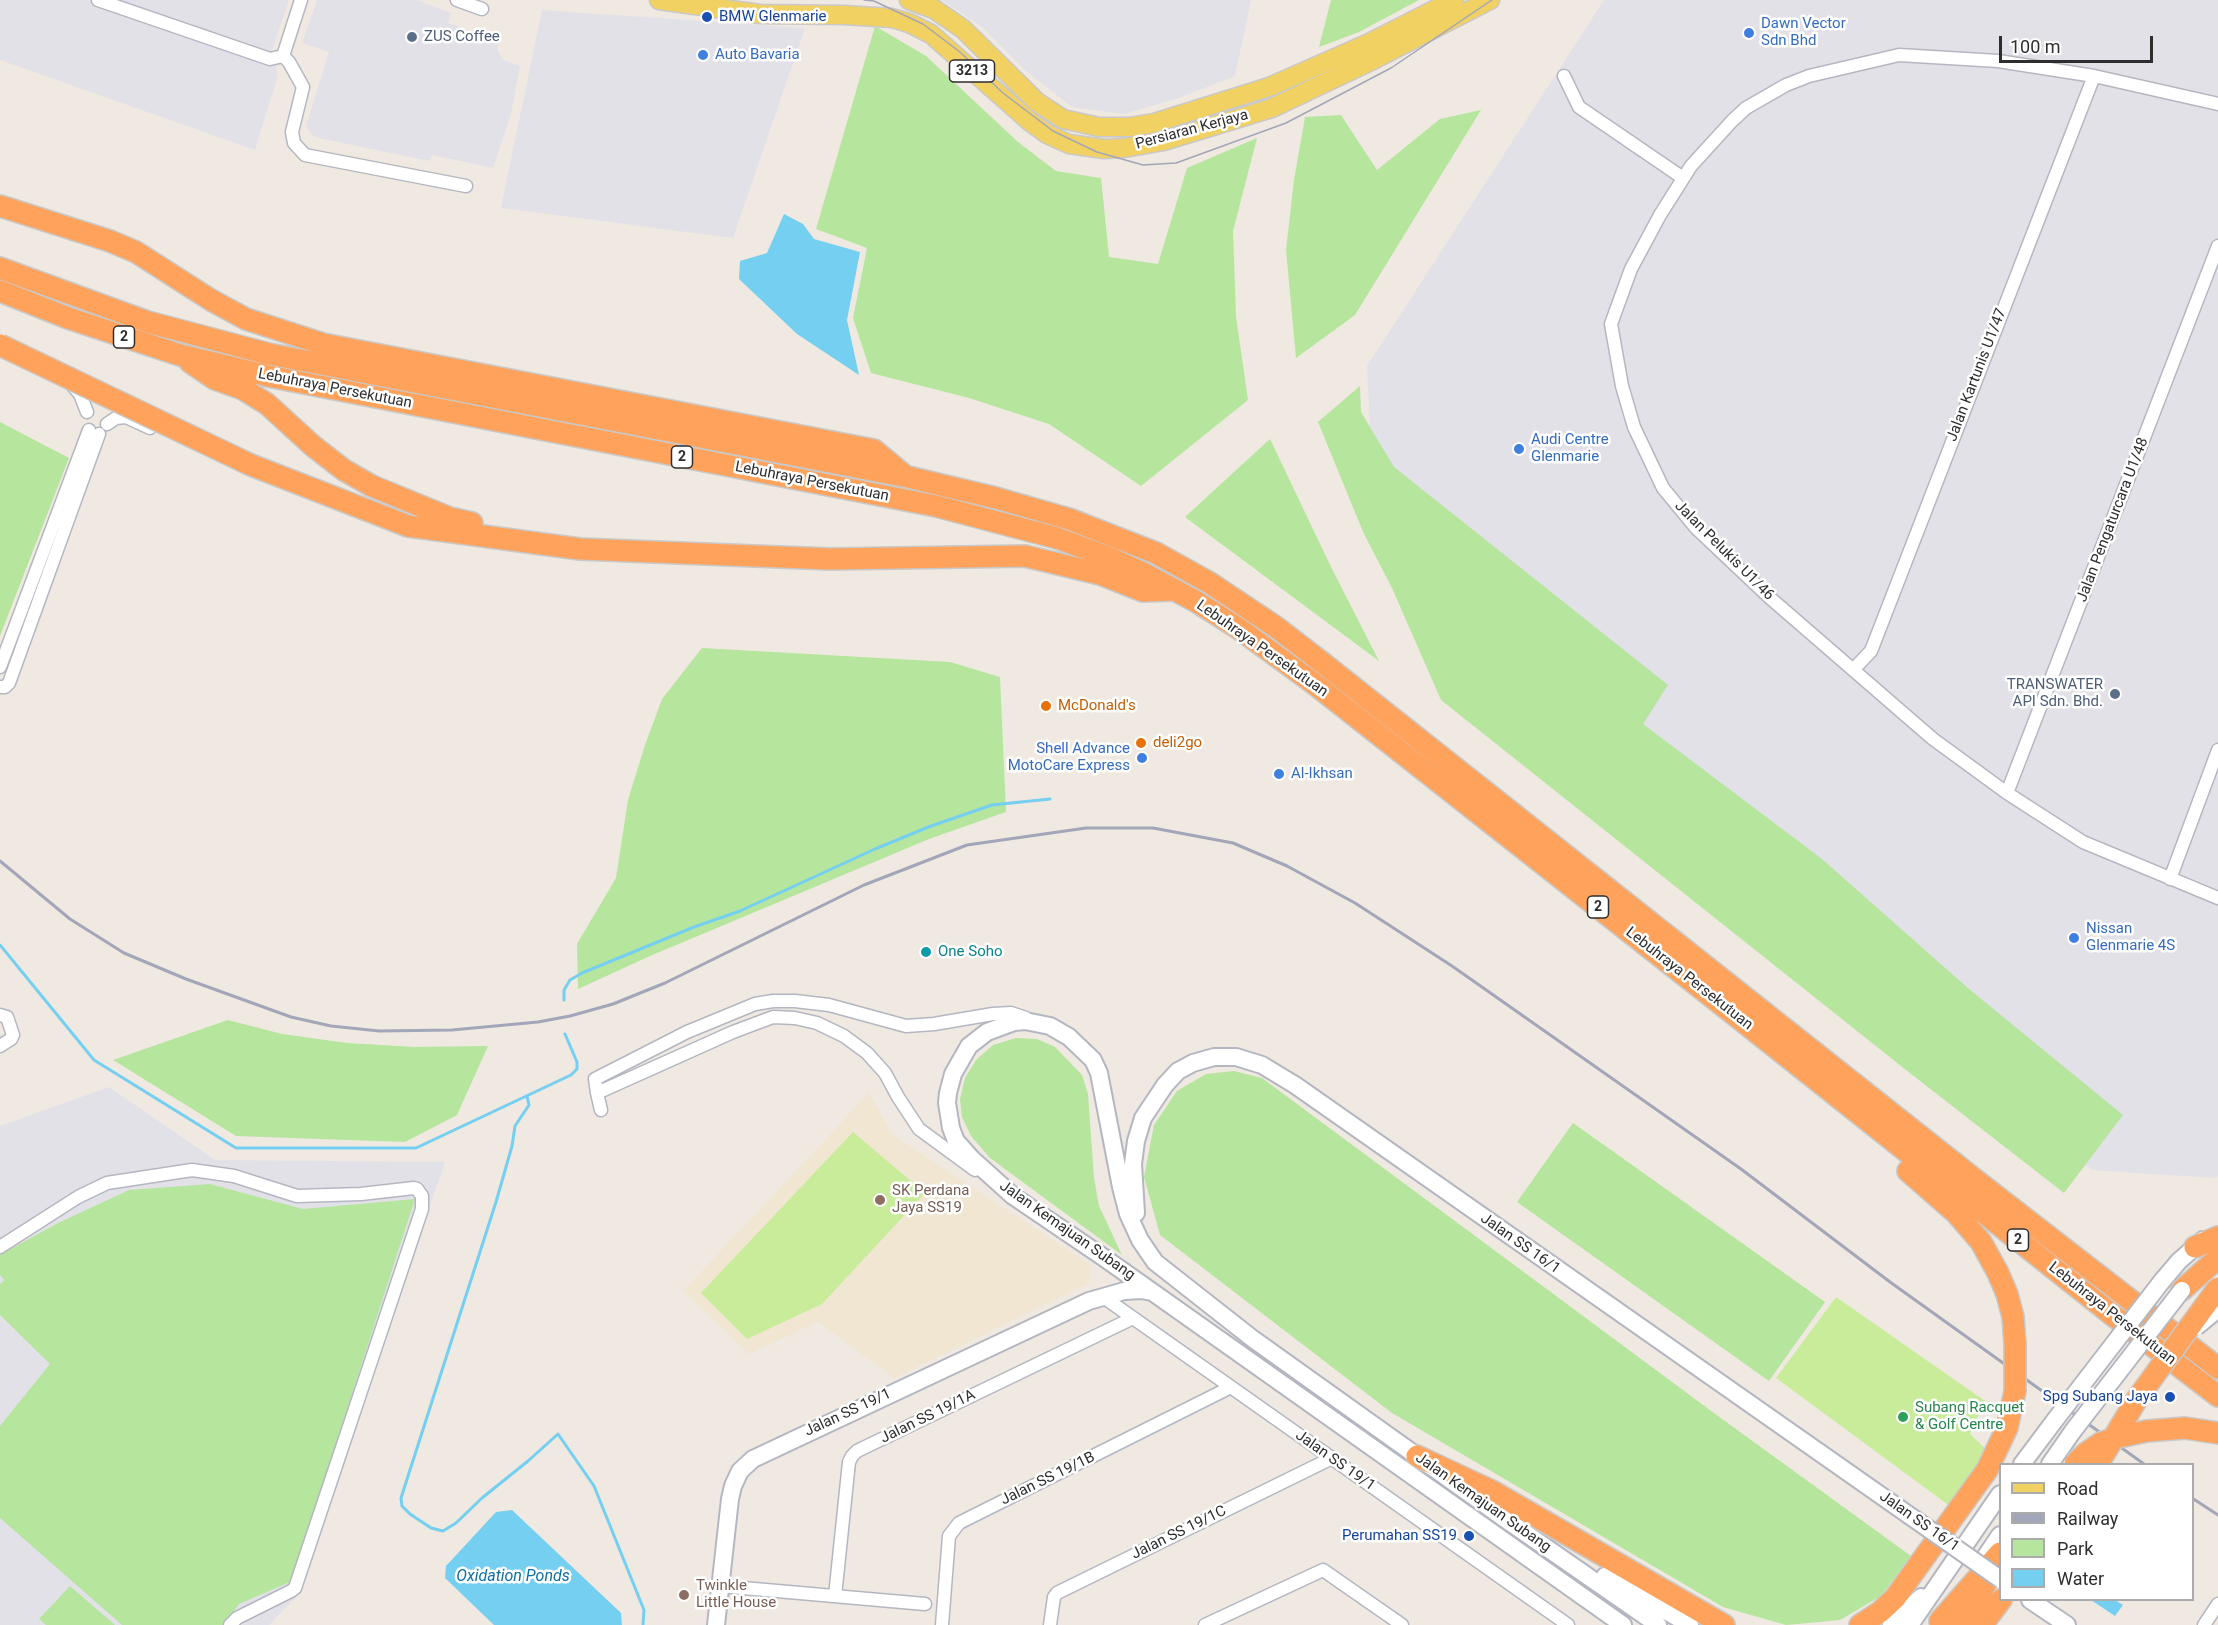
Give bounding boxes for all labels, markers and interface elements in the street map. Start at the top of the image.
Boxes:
place label: BMW Glenmarie [719,8,827,26]
marker: BMW Glenmarie [700,10,714,24]
place label: Dawn Vector Sdn Bhd [1761,15,1846,50]
scale bar [2002,24,2156,62]
marker: Dawn Vector Sdn Bhd [1742,26,1756,40]
place label: ZUS Coffee [424,28,500,46]
marker: ZUS Coffee [405,30,419,44]
text: 100 m [2010,36,2061,57]
place label: Auto Bavaria [715,46,800,64]
marker: Auto Bavaria [696,48,710,62]
road number: 3213 [950,60,994,82]
street label: Persiaran Kerjaya [1134,106,1250,154]
street label: Jalan Kartunis U1/47 [1943,306,2011,444]
road number: 2 [114,326,134,348]
street label: Lebuhraya Persekutuan [257,365,413,413]
place label: Audi Centre Glenmarie [1531,431,1609,466]
street label: Jalan Pengaturcara U1/48 [2073,435,2153,605]
marker: Audi Centre Glenmarie [1512,442,1526,456]
road number: 2 [672,446,692,468]
street label: Lebuhraya Persekutuan [734,458,890,506]
street label: Jalan Pelukis U1/46 [1670,497,1778,605]
street label: Lebuhraya Persekutuan [1193,597,1331,701]
place label: TRANSWATER API Sdn. Bhd. [2007,676,2103,711]
marker: TRANSWATER API Sdn. Bhd. [2108,687,2122,701]
place label: McDonald's [1058,697,1136,715]
marker: McDonald's [1039,699,1053,713]
place label: deli2go [1153,734,1202,752]
marker: deli2go [1134,736,1148,750]
place label: Shell Advance MotoCare Express [1008,740,1130,775]
marker: Shell Advance MotoCare Express [1135,751,1149,765]
place label: Al-Ikhsan [1291,765,1353,783]
marker: Al-Ikhsan [1272,767,1286,781]
road number: 2 [1588,896,1608,918]
place label: Nissan Glenmarie 4S [2086,920,2175,955]
street label: Lebuhraya Persekutuan [1622,924,1756,1034]
marker: Nissan Glenmarie 4S [2067,931,2081,945]
place label: One Soho [938,943,1003,961]
marker: One Soho [919,945,933,959]
street label: Jalan Kemajuan Subang [996,1177,1138,1285]
place label: SK Perdana Jaya SS19 [892,1182,969,1217]
marker: SK Perdana Jaya SS19 [873,1193,887,1207]
street label: Jalan SS 16/1 [1477,1210,1563,1278]
road number: 2 [2008,1229,2028,1251]
street label: Lebuhraya Persekutuan [2045,1259,2179,1369]
street label: Jalan SS 19/1 [802,1385,894,1441]
street label: Jalan SS 19/1A [878,1386,978,1448]
place label: Spg Subang Jaya [2043,1388,2158,1406]
marker: Spg Subang Jaya [2163,1390,2177,1404]
place label: Subang Racquet & Golf Centre [1915,1399,2024,1434]
marker: Subang Racquet & Golf Centre [1896,1410,1910,1424]
street label: Jalan SS 19/1 [1292,1427,1378,1495]
street label: Jalan SS 19/1B [998,1448,1098,1510]
street label: Jalan Kemajuan Subang [1412,1449,1554,1557]
legend [1999,1463,2194,1601]
text: Road [2057,1478,2098,1499]
street label: Jalan SS 16/1 [1876,1488,1962,1556]
street label: Jalan SS 19/1C [1129,1502,1229,1564]
text: Railway [2057,1508,2118,1529]
place label: Perumahan SS19 [1342,1527,1457,1545]
marker: Perumahan SS19 [1462,1529,1476,1543]
text: Park [2057,1538,2093,1559]
water label: Oxidation Ponds [456,1567,570,1587]
text: Water [2057,1568,2104,1589]
place label: Twinkle Little House [696,1577,776,1612]
marker: Twinkle Little House [677,1588,691,1602]

